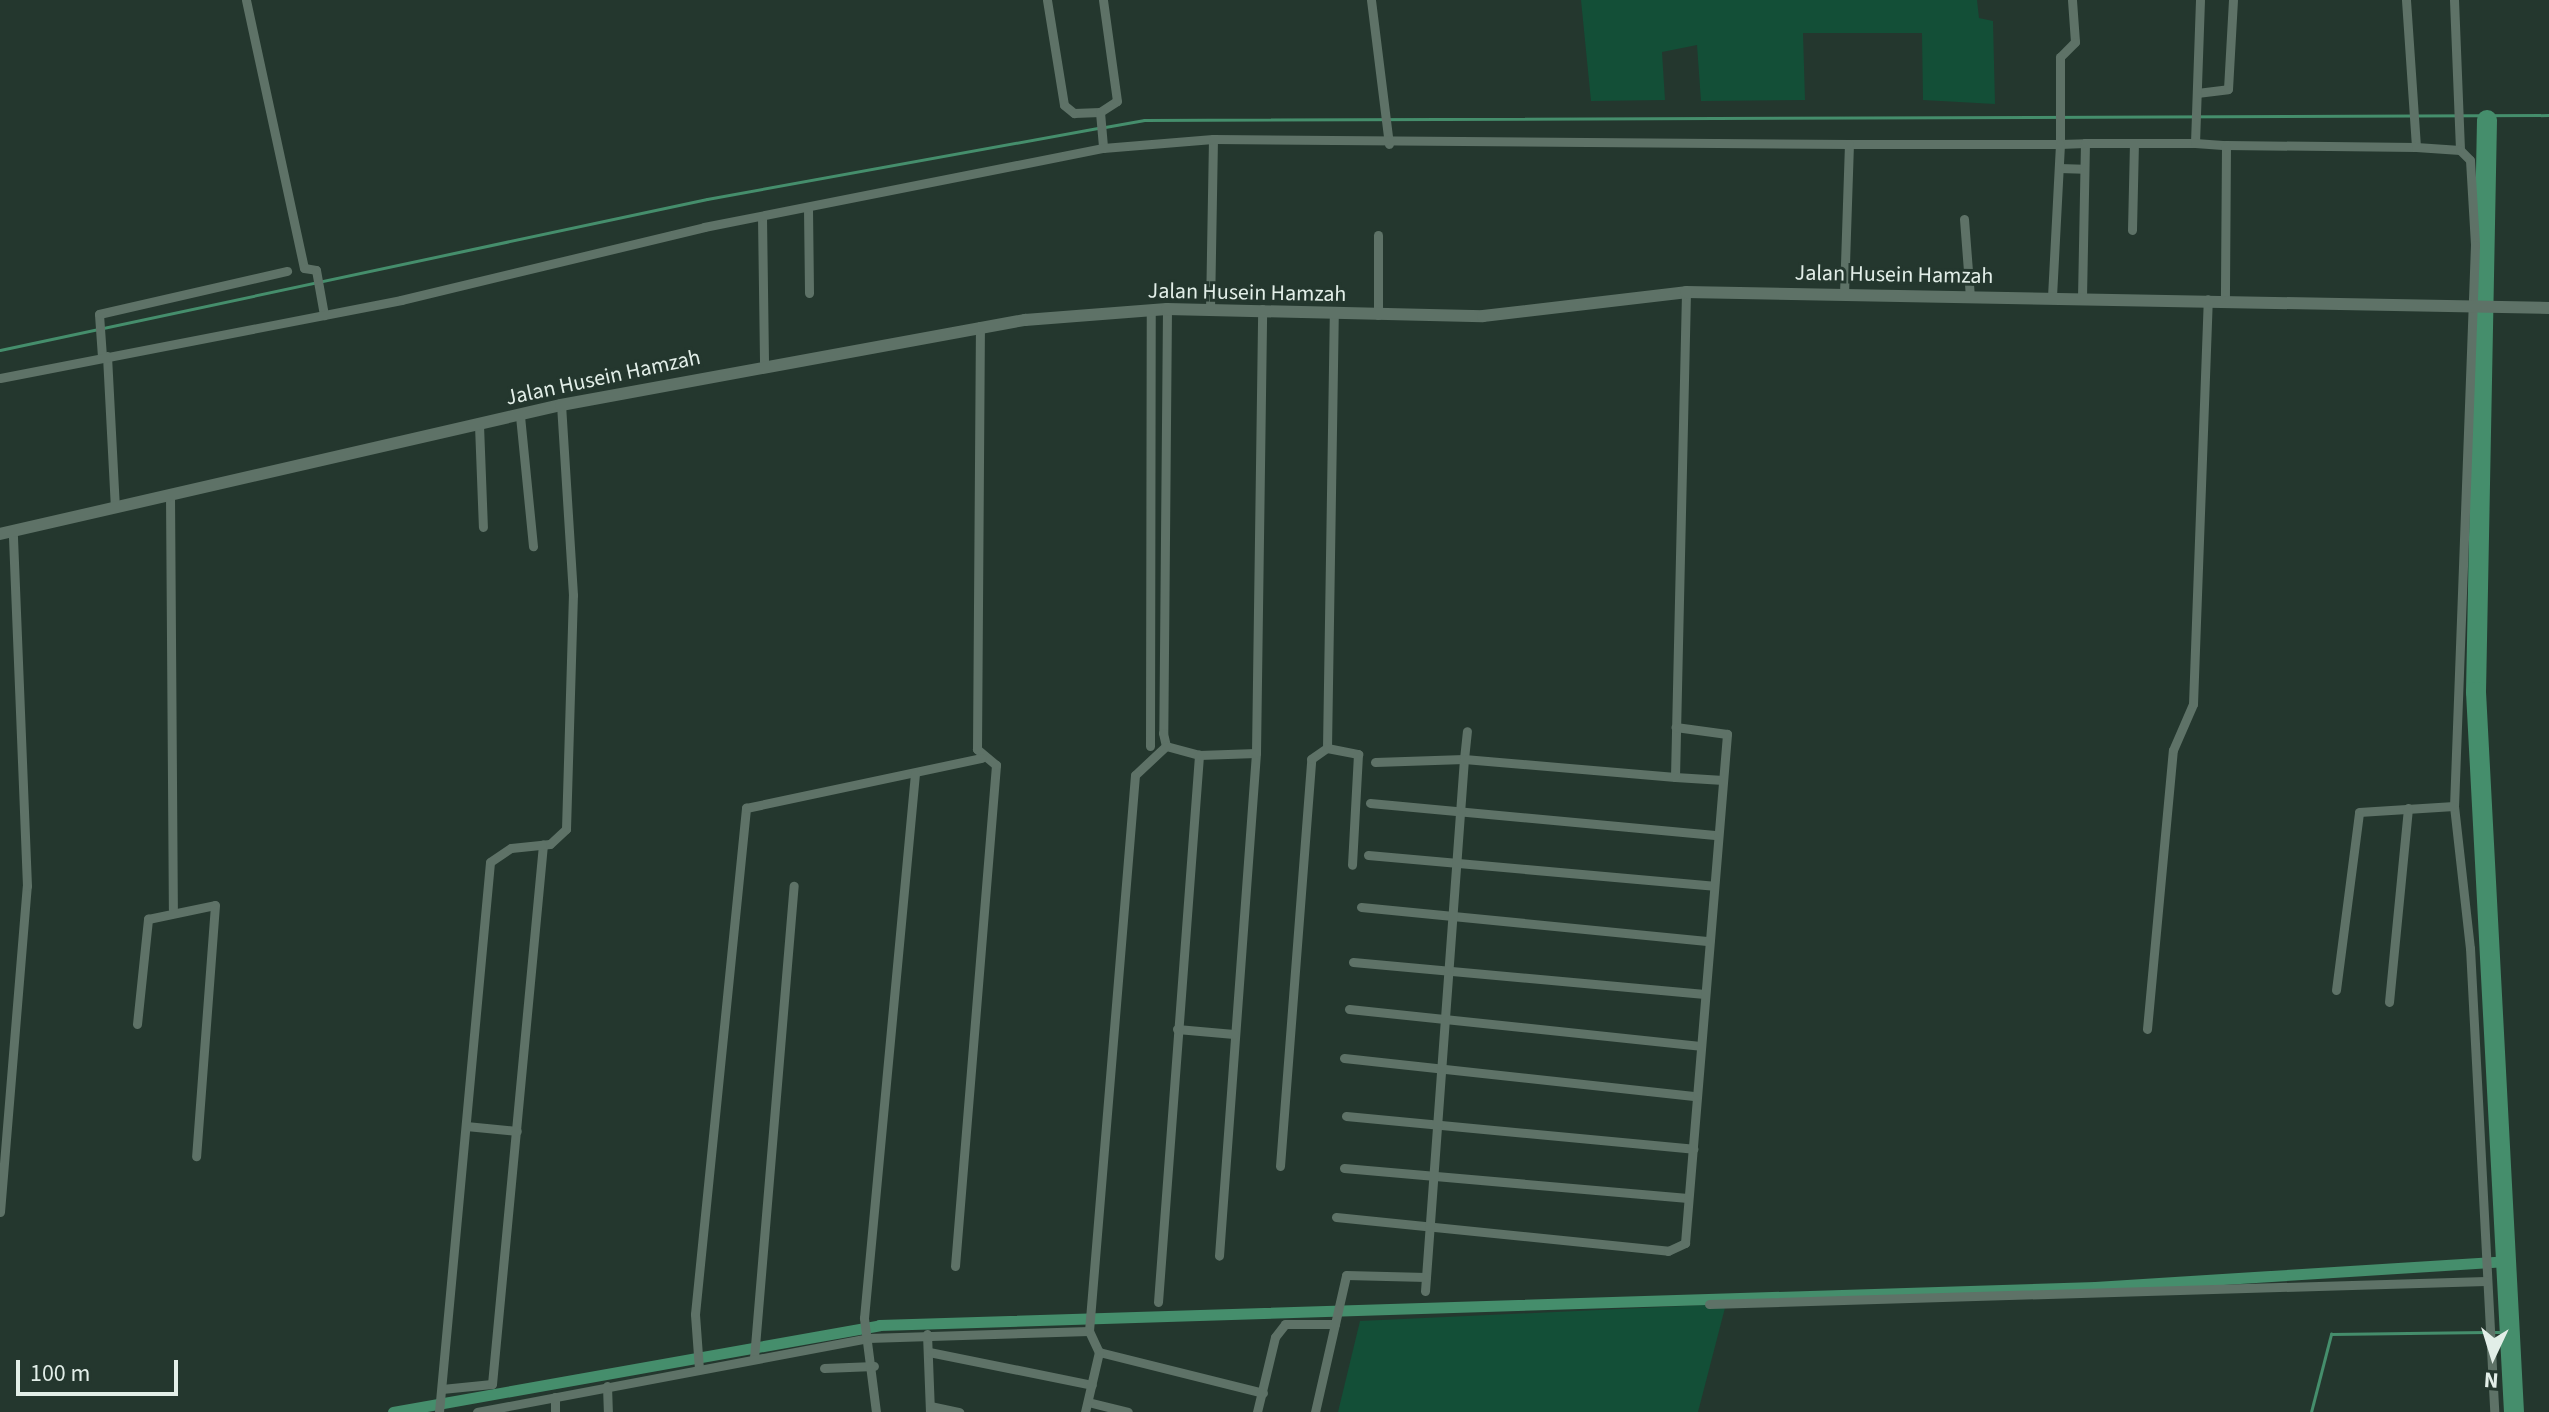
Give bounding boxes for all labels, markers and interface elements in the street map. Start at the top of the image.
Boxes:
street label: Jalan Husein Hamzah [1794,260,1994,290]
street label: Jalan Husein Hamzah [1147,278,1347,308]
street label: Jalan Husein Hamzah [503,344,703,412]
north arrow [2453,1316,2533,1396]
scale bar [20,1344,182,1394]
text: 100 m [30,1356,90,1391]
text: N [2483,1363,2500,1396]

